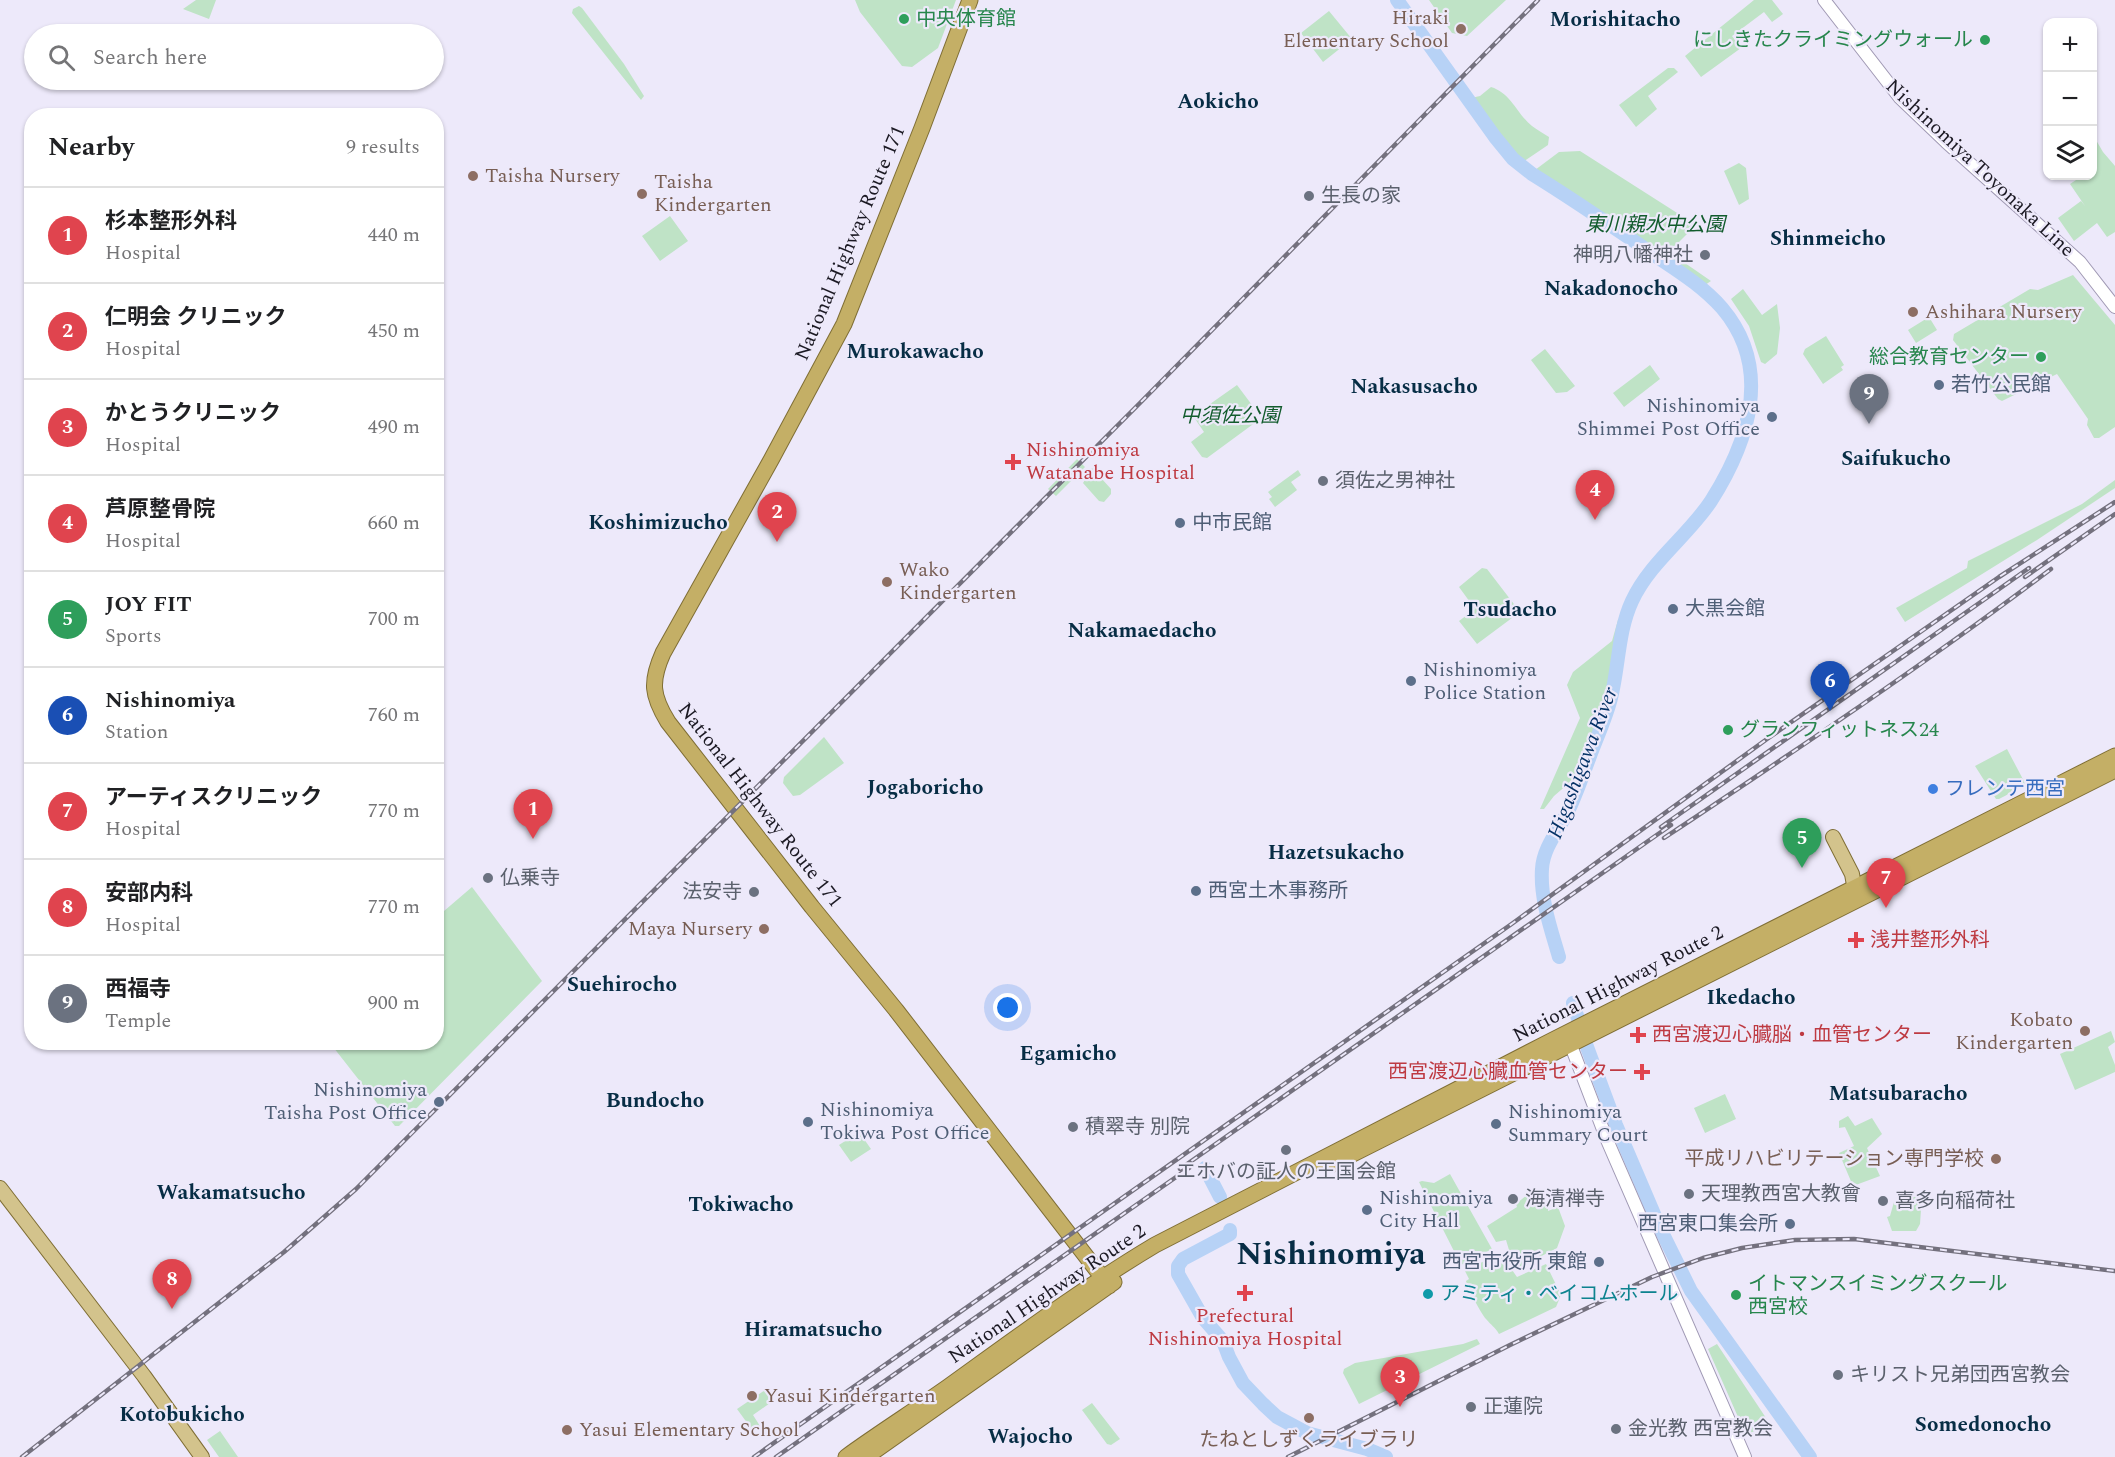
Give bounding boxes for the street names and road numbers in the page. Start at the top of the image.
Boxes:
street label: Nishinomiya Toyonaka Line [1878,72,2082,264]
street label: National Highway Route 171 [787,121,913,365]
street label: National Highway Route 171 [670,696,850,914]
street label: National Highway Route 2 [1507,918,1729,1050]
street label: National Highway Route 2 [942,1216,1152,1372]

